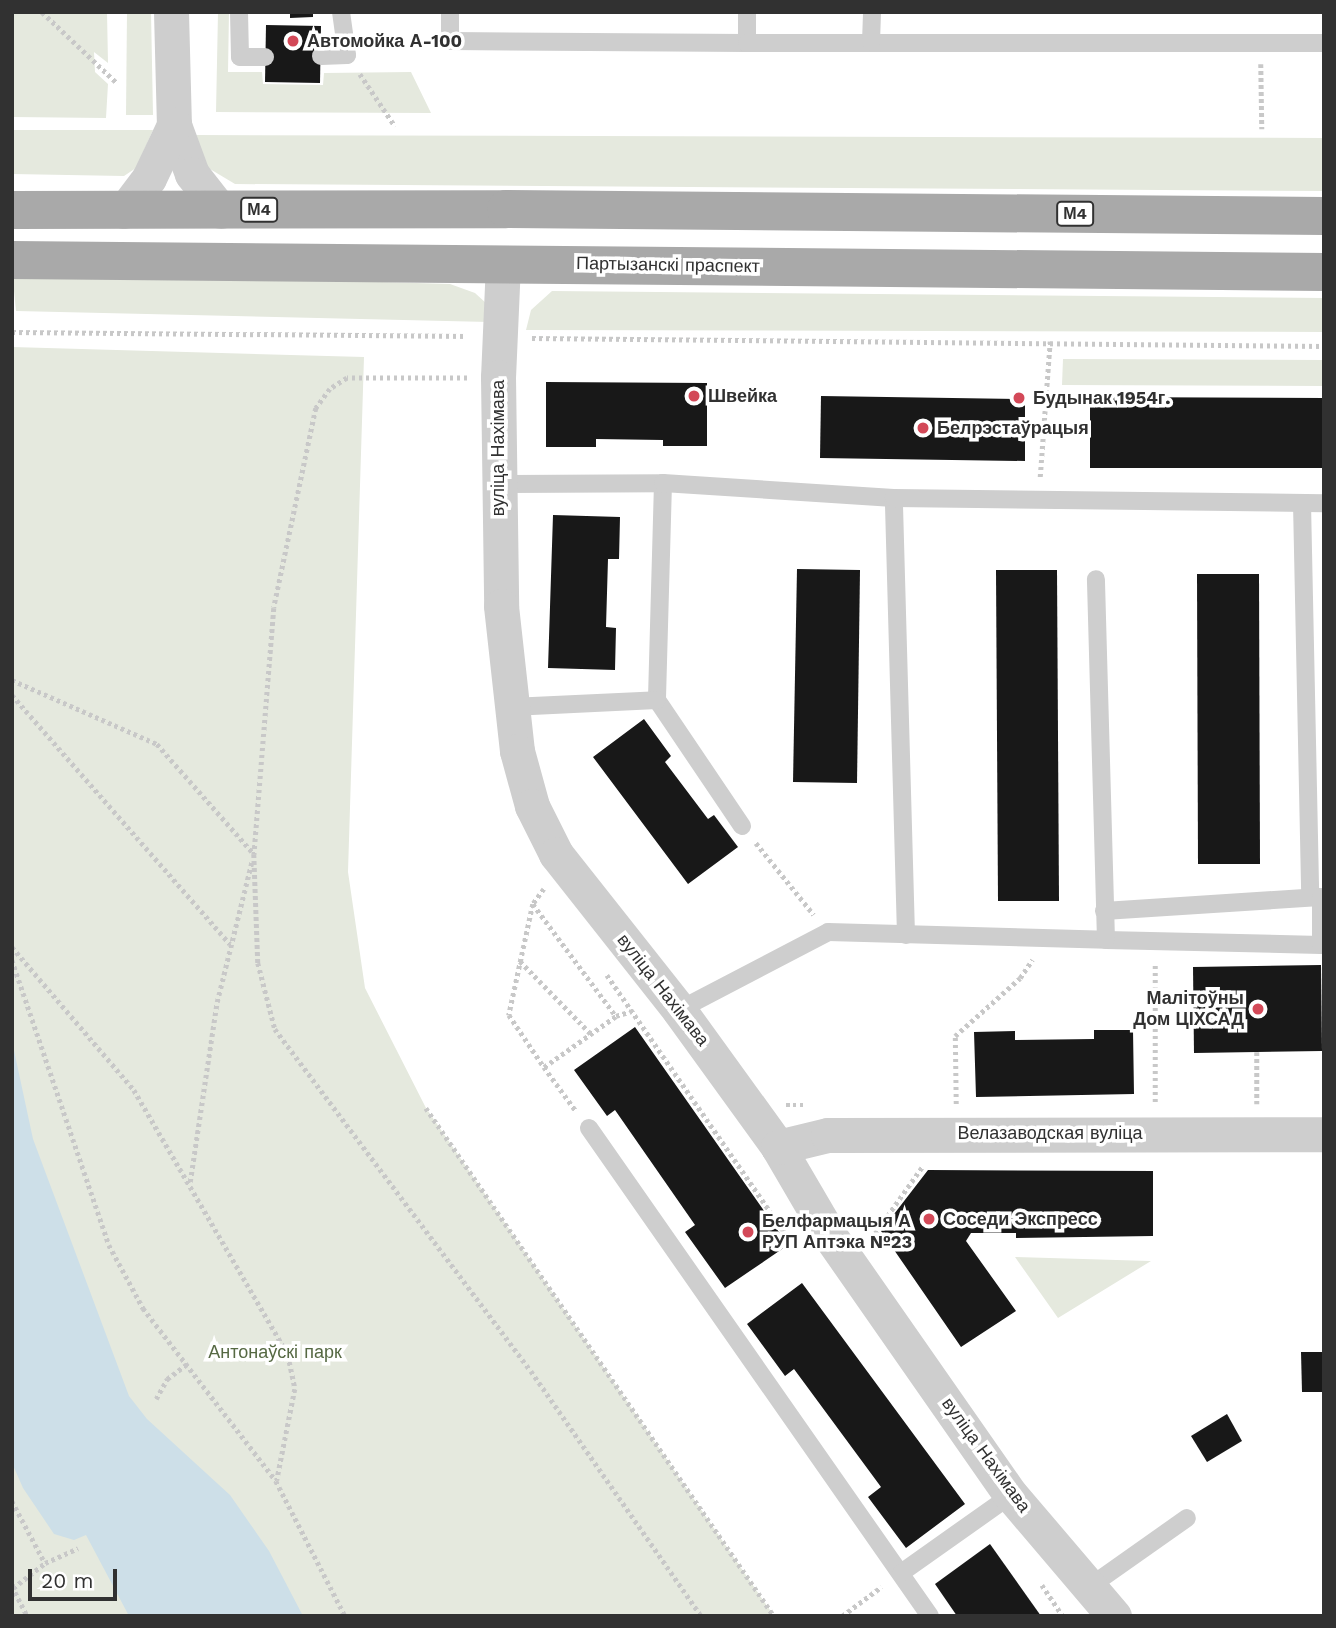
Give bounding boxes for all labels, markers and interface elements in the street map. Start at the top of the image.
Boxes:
place label: Автомойка А-100 [307,30,462,52]
marker: Автомойка А-100 [285,33,301,49]
road number: М4 [240,198,278,222]
road number: М4 [1056,202,1094,227]
street label: Партызанскі праспект [576,253,760,277]
street label: вуліца Нахімава [487,380,509,516]
place label: Швейка [708,385,777,407]
place label: Будынак 1954г. [1033,387,1171,409]
marker: Швейка [686,388,702,404]
marker: Будынак 1954г. [1011,390,1027,406]
place label: Белрэстаўрацыя [937,417,1089,439]
marker: Белрэстаўрацыя [915,420,931,436]
street label: вуліца Нахімава [612,930,714,1050]
place label: Малітоўны Дом ЦІХСАД [1133,988,1244,1030]
marker: Малітоўны Дом ЦІХСАД [1250,1001,1266,1017]
street label: Велазаводская вуліца [957,1122,1143,1144]
place label: Соседи Экспресс [943,1208,1098,1230]
place label: Белфармацыя А РУП Аптэка №23 [762,1211,912,1254]
marker: Соседи Экспресс [921,1211,937,1227]
marker: Белфармацыя А РУП Аптэка №23 [740,1224,756,1240]
park label: Антонаўскі парк [208,1341,342,1363]
street label: вуліца Нахімава [937,1393,1035,1517]
scale bar [32,1554,121,1598]
text: 20 m [41,1568,93,1593]

